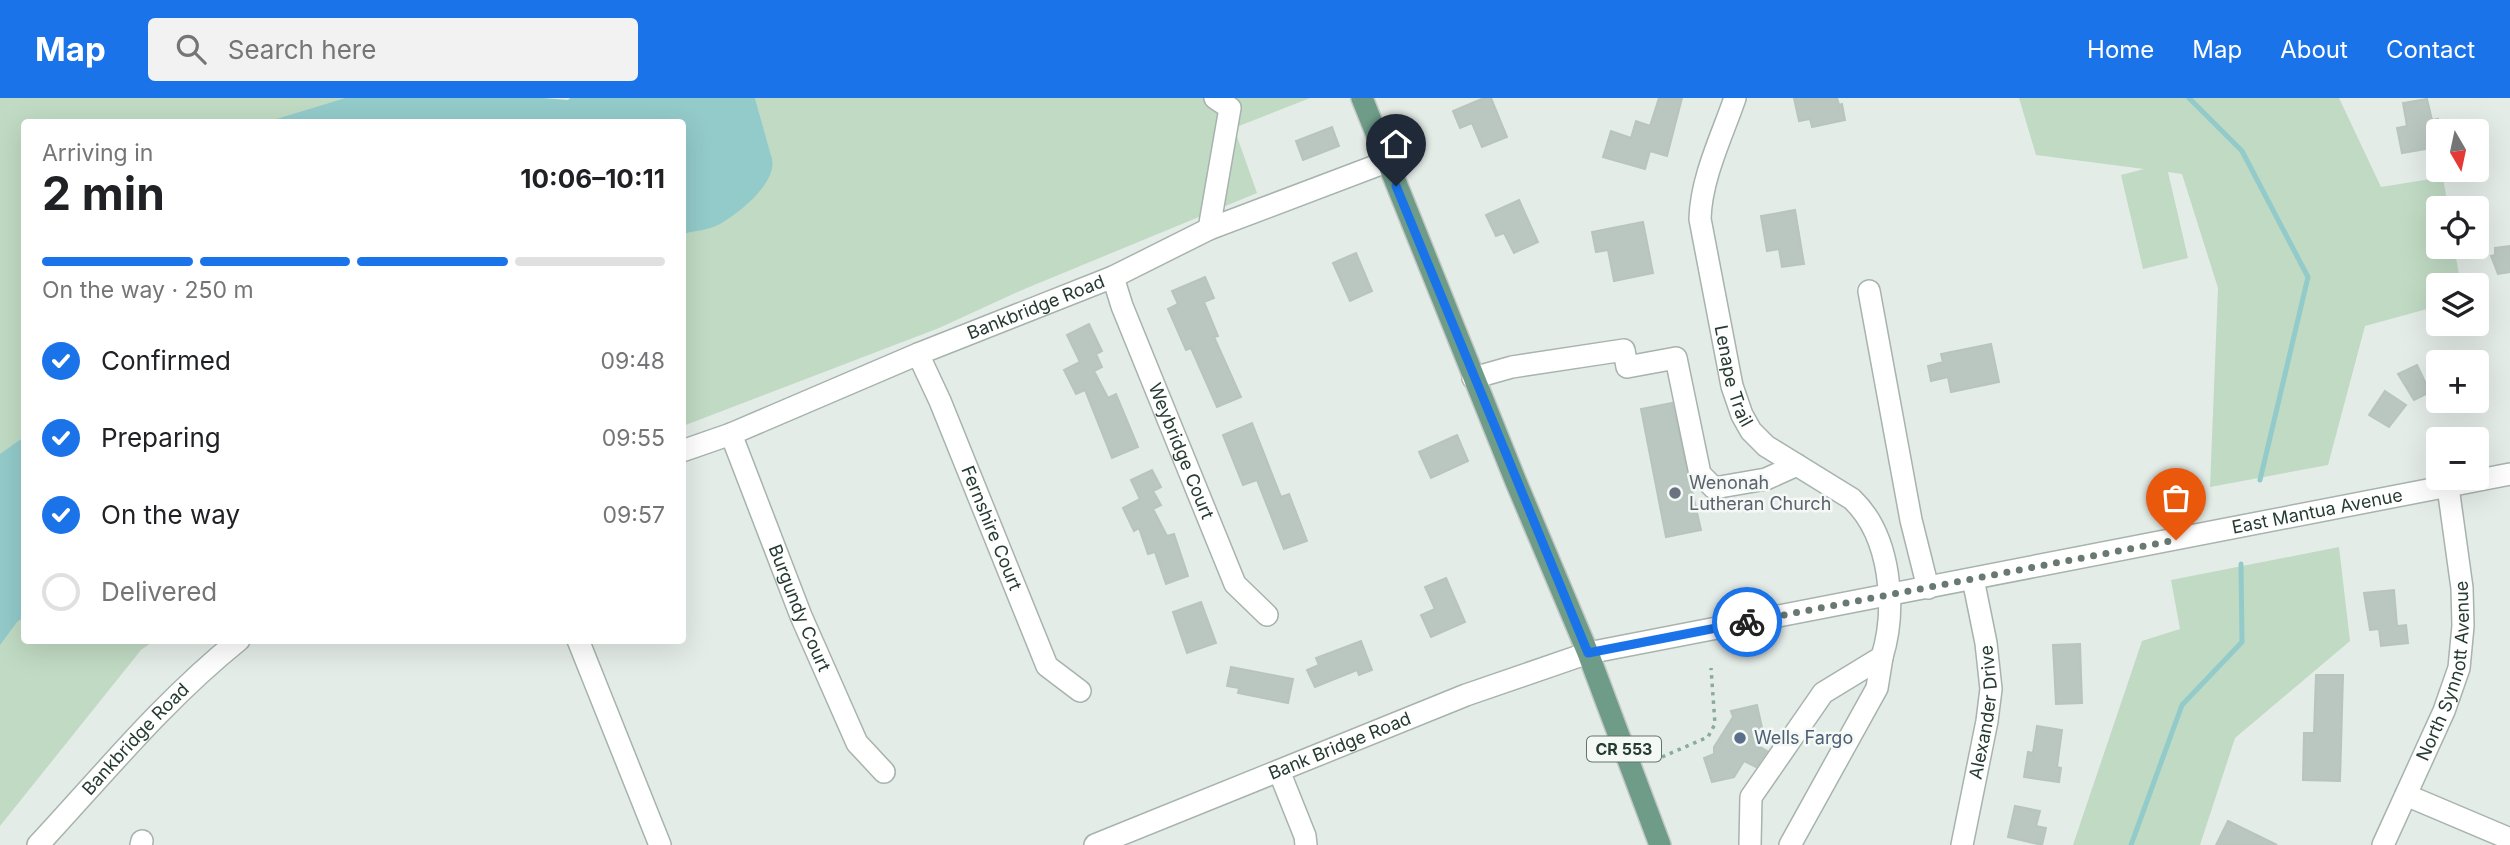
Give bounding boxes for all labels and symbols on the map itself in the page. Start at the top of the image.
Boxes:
pin [1366,114,1426,186]
north arrow [2426,119,2488,182]
street label: Bankbridge Road [964,270,1107,344]
street label: Lenape Trail [1711,323,1757,430]
street label: Weybridge Court [1144,380,1218,522]
street label: Fernshire Court [957,463,1026,593]
pin [2146,468,2206,540]
place label: Wenonah Lutheran Church [1689,472,1831,514]
street label: East Mantua Avenue [2230,484,2404,538]
marker: Wenonah Lutheran Church [1667,485,1683,501]
street label: Burgundy Court [765,542,835,675]
street label: North Synnott Avenue [2412,579,2473,764]
courier [1712,587,1782,657]
street label: Alexander Drive [1965,644,2001,781]
street label: Bankbridge Road [78,679,193,799]
street label: Bank Bridge Road [1265,707,1414,784]
place label: Wells Fargo [1754,727,1853,748]
marker: Wells Fargo [1732,730,1748,746]
road number: CR 553 [1587,736,1661,762]

